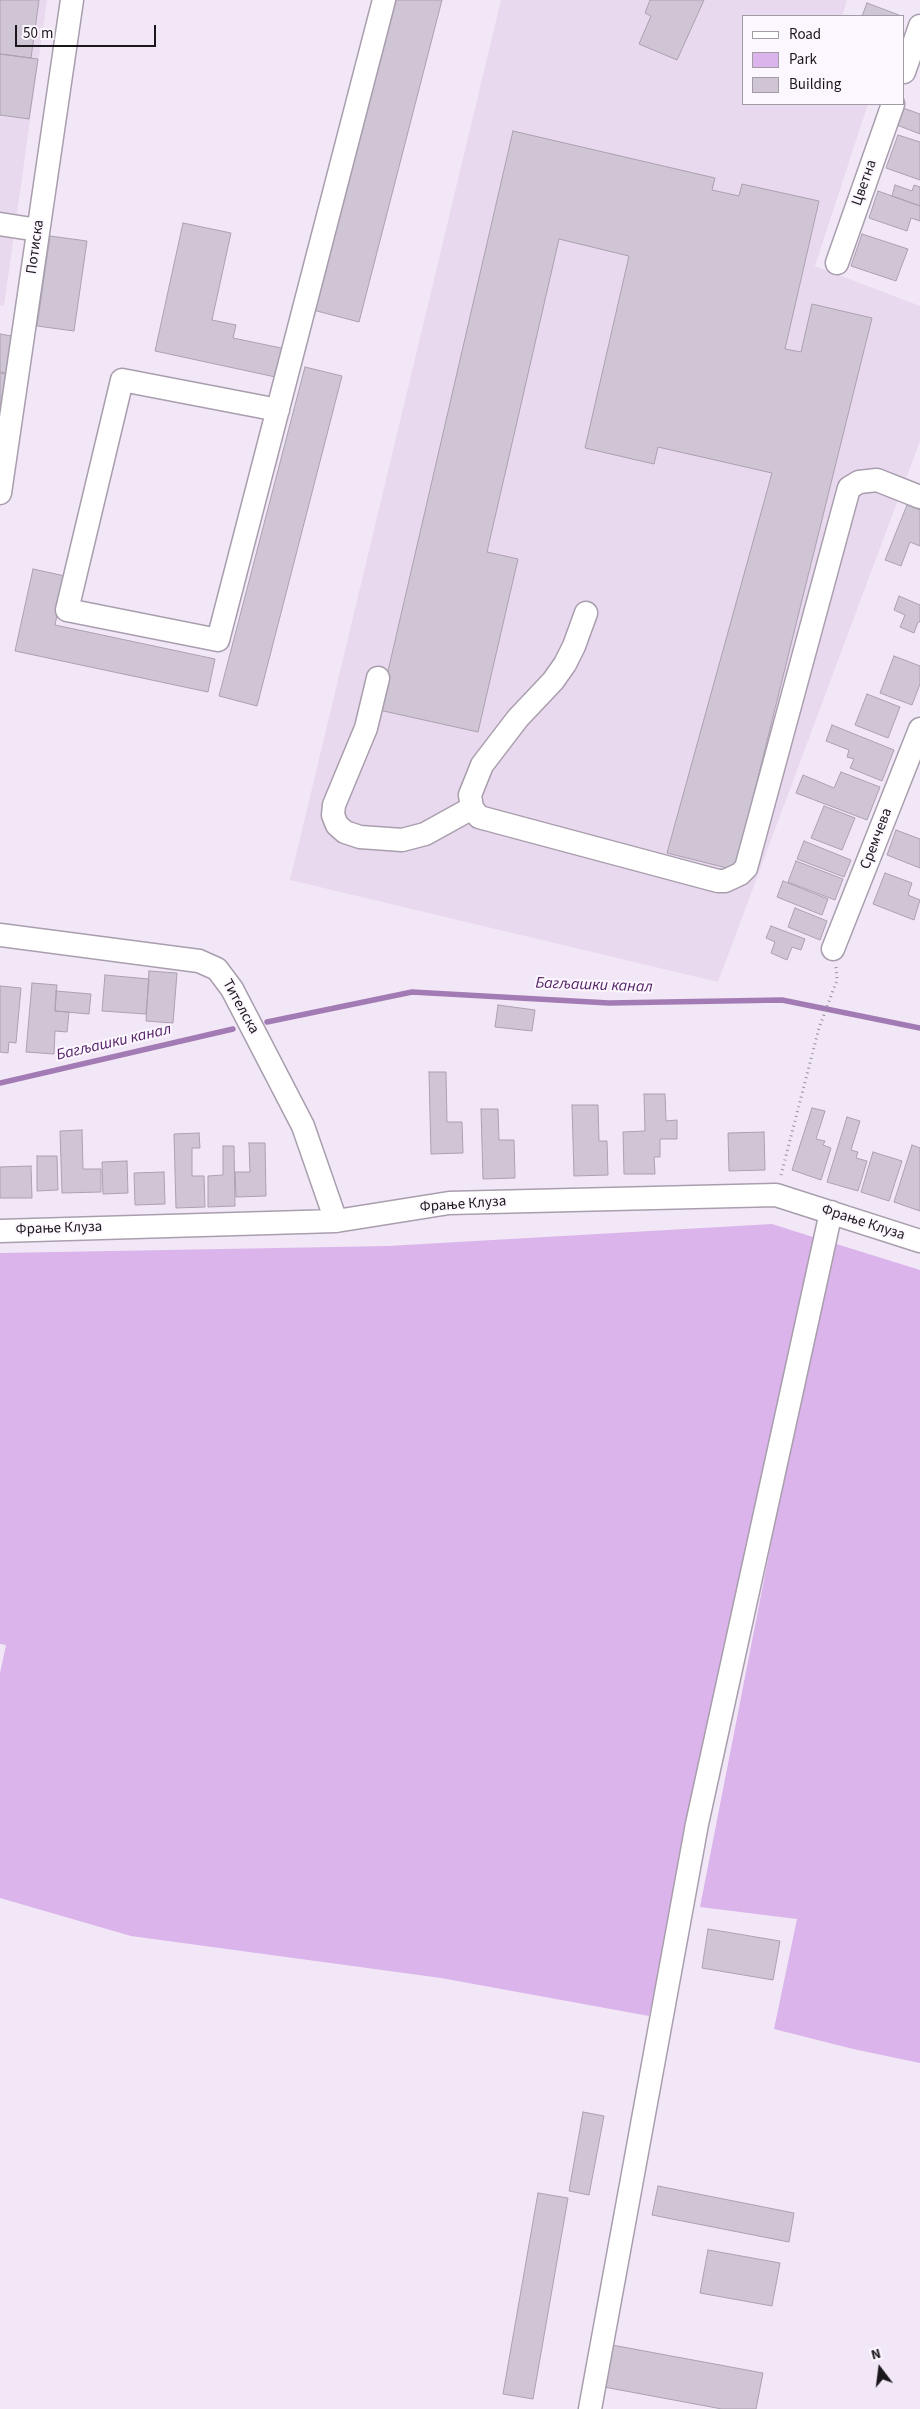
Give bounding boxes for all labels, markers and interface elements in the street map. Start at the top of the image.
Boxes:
scale bar [18,15,159,47]
legend [742,15,905,105]
text: 50 m [23,23,53,44]
text: Road [789,24,821,45]
text: Park [789,49,817,70]
text: Building [789,74,841,95]
street label: Цветна [849,158,881,208]
street label: Потиска [23,219,49,275]
street label: Сремчева [857,806,897,872]
water label: Багљашки канал [535,974,653,998]
street label: Тителска [218,977,262,1037]
water label: Багљашки канал [55,1020,173,1066]
street label: Фрање Клуза [419,1193,507,1217]
street label: Фрање Клуза [819,1201,907,1245]
street label: Фрање Клуза [15,1218,103,1240]
north arrow [855,2344,905,2394]
text: N [869,2344,883,2365]

